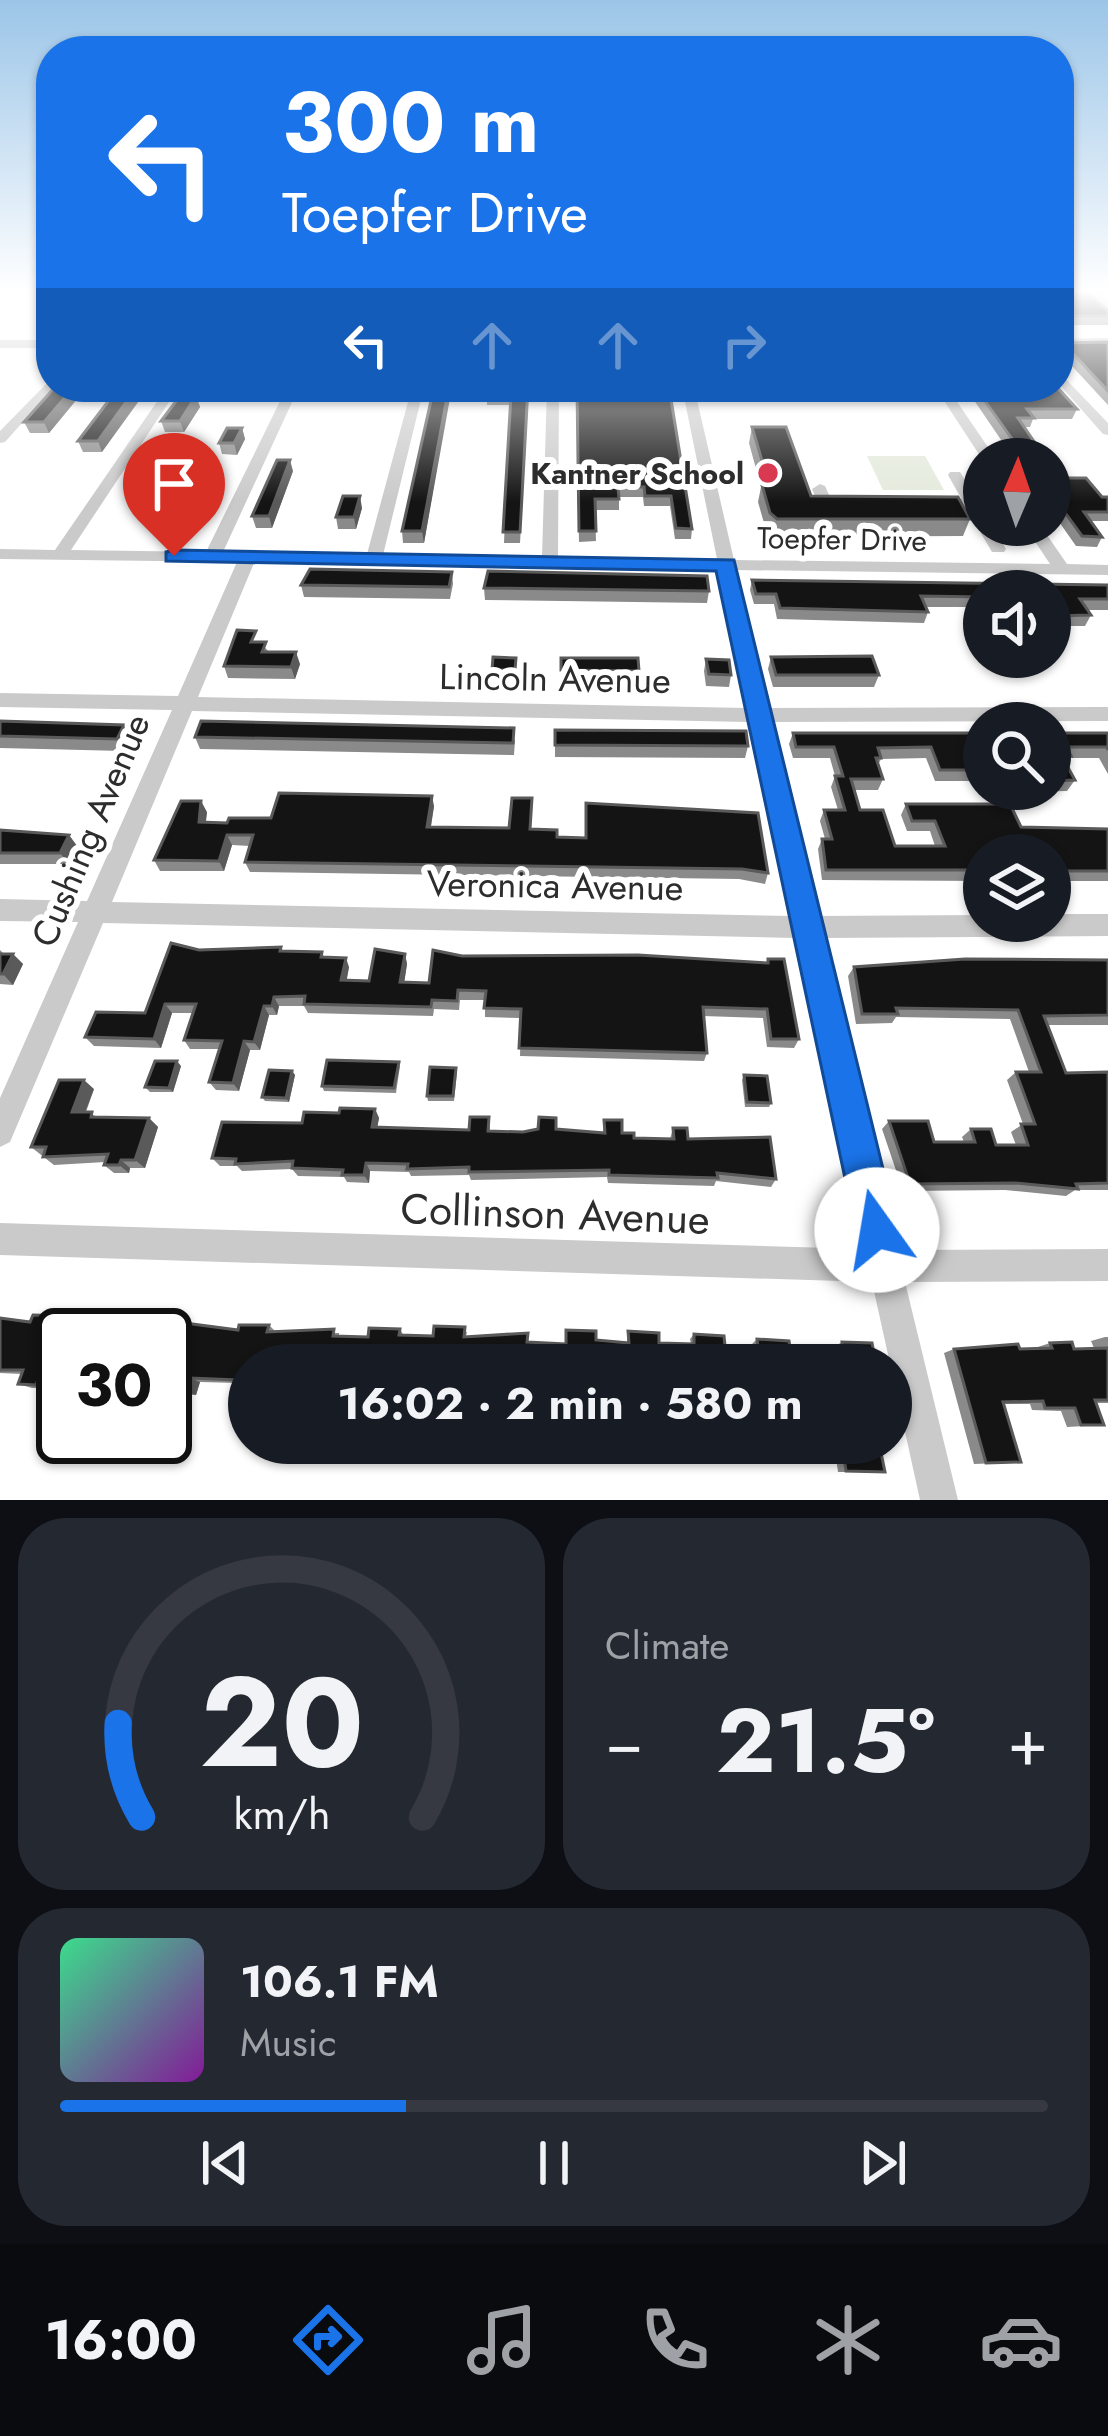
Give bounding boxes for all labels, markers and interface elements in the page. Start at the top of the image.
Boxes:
text: 300 m [282,62,539,184]
icon: left [84,84,240,240]
text: Toepfer Drive [282,174,588,252]
icon: left [333,312,399,378]
icon: ahead [459,312,525,378]
icon: ahead [585,312,651,378]
icon: right [711,312,777,378]
pin [123,433,225,556]
north arrow [963,438,1071,546]
map controls [963,438,1071,942]
icon: arrive [141,451,207,517]
place label: Kantner School [530,452,744,495]
marker: Kantner School [755,460,781,486]
street label: Toepfer Drive [757,516,927,562]
button: sound [963,570,1071,678]
street label: Lincoln Avenue [439,650,671,706]
button: search [963,702,1071,810]
street label: Cushing Avenue [17,705,163,955]
button: layers [963,834,1071,942]
street label: Veronica Avenue [426,857,684,913]
position arrow [814,1167,940,1293]
street label: Collinson Avenue [399,1178,711,1250]
speed limit sign: 30 [36,1308,192,1464]
text: 16:02 · 2 min · 580 m [337,1371,803,1436]
text: Climate [605,1617,729,1674]
text: 20 [199,1632,364,1813]
text: 21.5° [716,1676,935,1806]
text: − [605,1694,644,1790]
text: + [1007,1694,1048,1790]
text: km/h [233,1783,330,1845]
text: 106.1 FM [240,1949,439,2014]
text: Music [240,2014,337,2071]
icon: previous [192,2130,258,2196]
icon: pause [521,2130,587,2196]
icon: next [850,2130,916,2196]
icon: directions [286,2298,370,2382]
icon: music [460,2298,544,2382]
icon: phone [633,2298,717,2382]
icon: climate [806,2298,890,2382]
icon: car [979,2298,1063,2382]
text: 16:00 [45,2301,197,2379]

